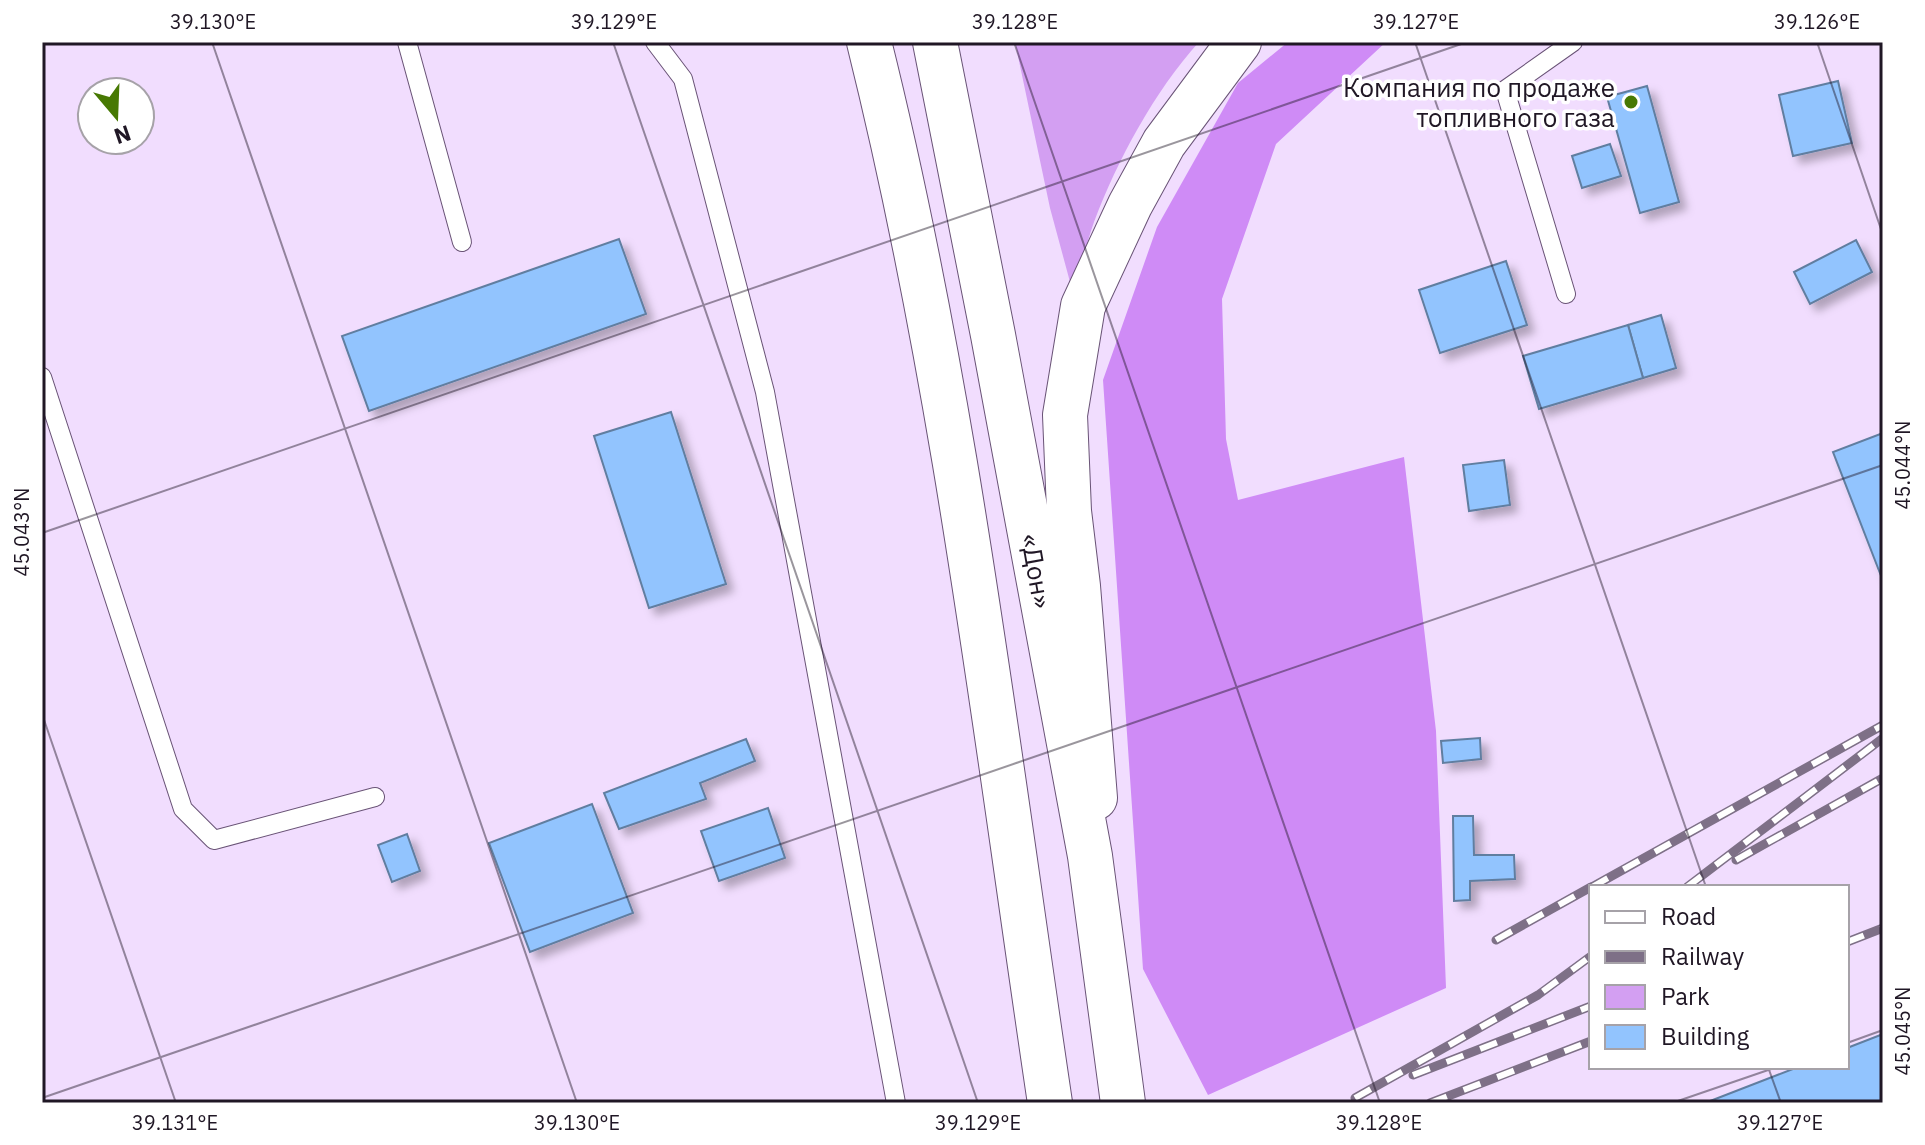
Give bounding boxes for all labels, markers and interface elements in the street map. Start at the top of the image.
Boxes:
text: 39.130°E [170,8,256,35]
text: 39.129°E [571,8,657,35]
text: 39.128°E [972,8,1058,35]
text: 39.127°E [1373,8,1459,35]
text: 39.126°E [1774,8,1860,35]
place label: Компания по продаже топливного газа [1343,70,1615,134]
north arrow [76,76,156,156]
marker: Компания по продаже топливного газа [1622,93,1640,111]
text: N [110,119,135,152]
text: 45.044°N [1889,421,1916,509]
text: 45.043°N [8,488,35,576]
street label: «Дон» [1014,531,1060,611]
legend [1589,885,1849,1069]
text: Road [1661,900,1716,932]
text: Railway [1661,940,1744,972]
text: Park [1661,980,1710,1012]
text: 45.045°N [1889,987,1916,1075]
text: Building [1661,1020,1749,1052]
text: 39.131°E [132,1109,218,1136]
text: 39.130°E [534,1109,620,1136]
text: 39.129°E [935,1109,1021,1136]
text: 39.128°E [1336,1109,1422,1136]
text: 39.127°E [1737,1109,1823,1136]

